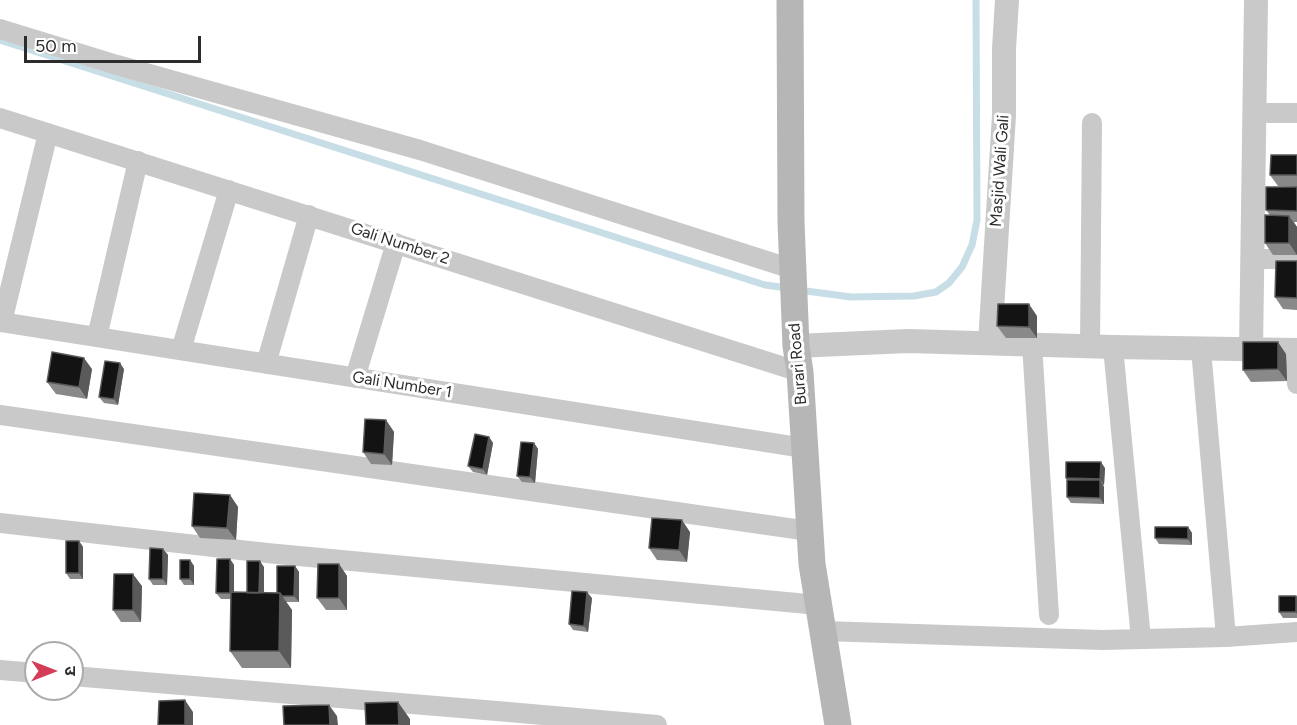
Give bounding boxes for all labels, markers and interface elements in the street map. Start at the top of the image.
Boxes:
scale bar [27,24,204,62]
text: 50 m [35,35,77,57]
street label: Masjid Wali Gali [987,114,1013,228]
street label: Gali Number 2 [348,219,452,269]
street label: Burari Road [785,322,811,406]
street label: Gali Number 1 [351,368,453,402]
north arrow [24,641,84,701]
text: उ [61,666,80,676]

